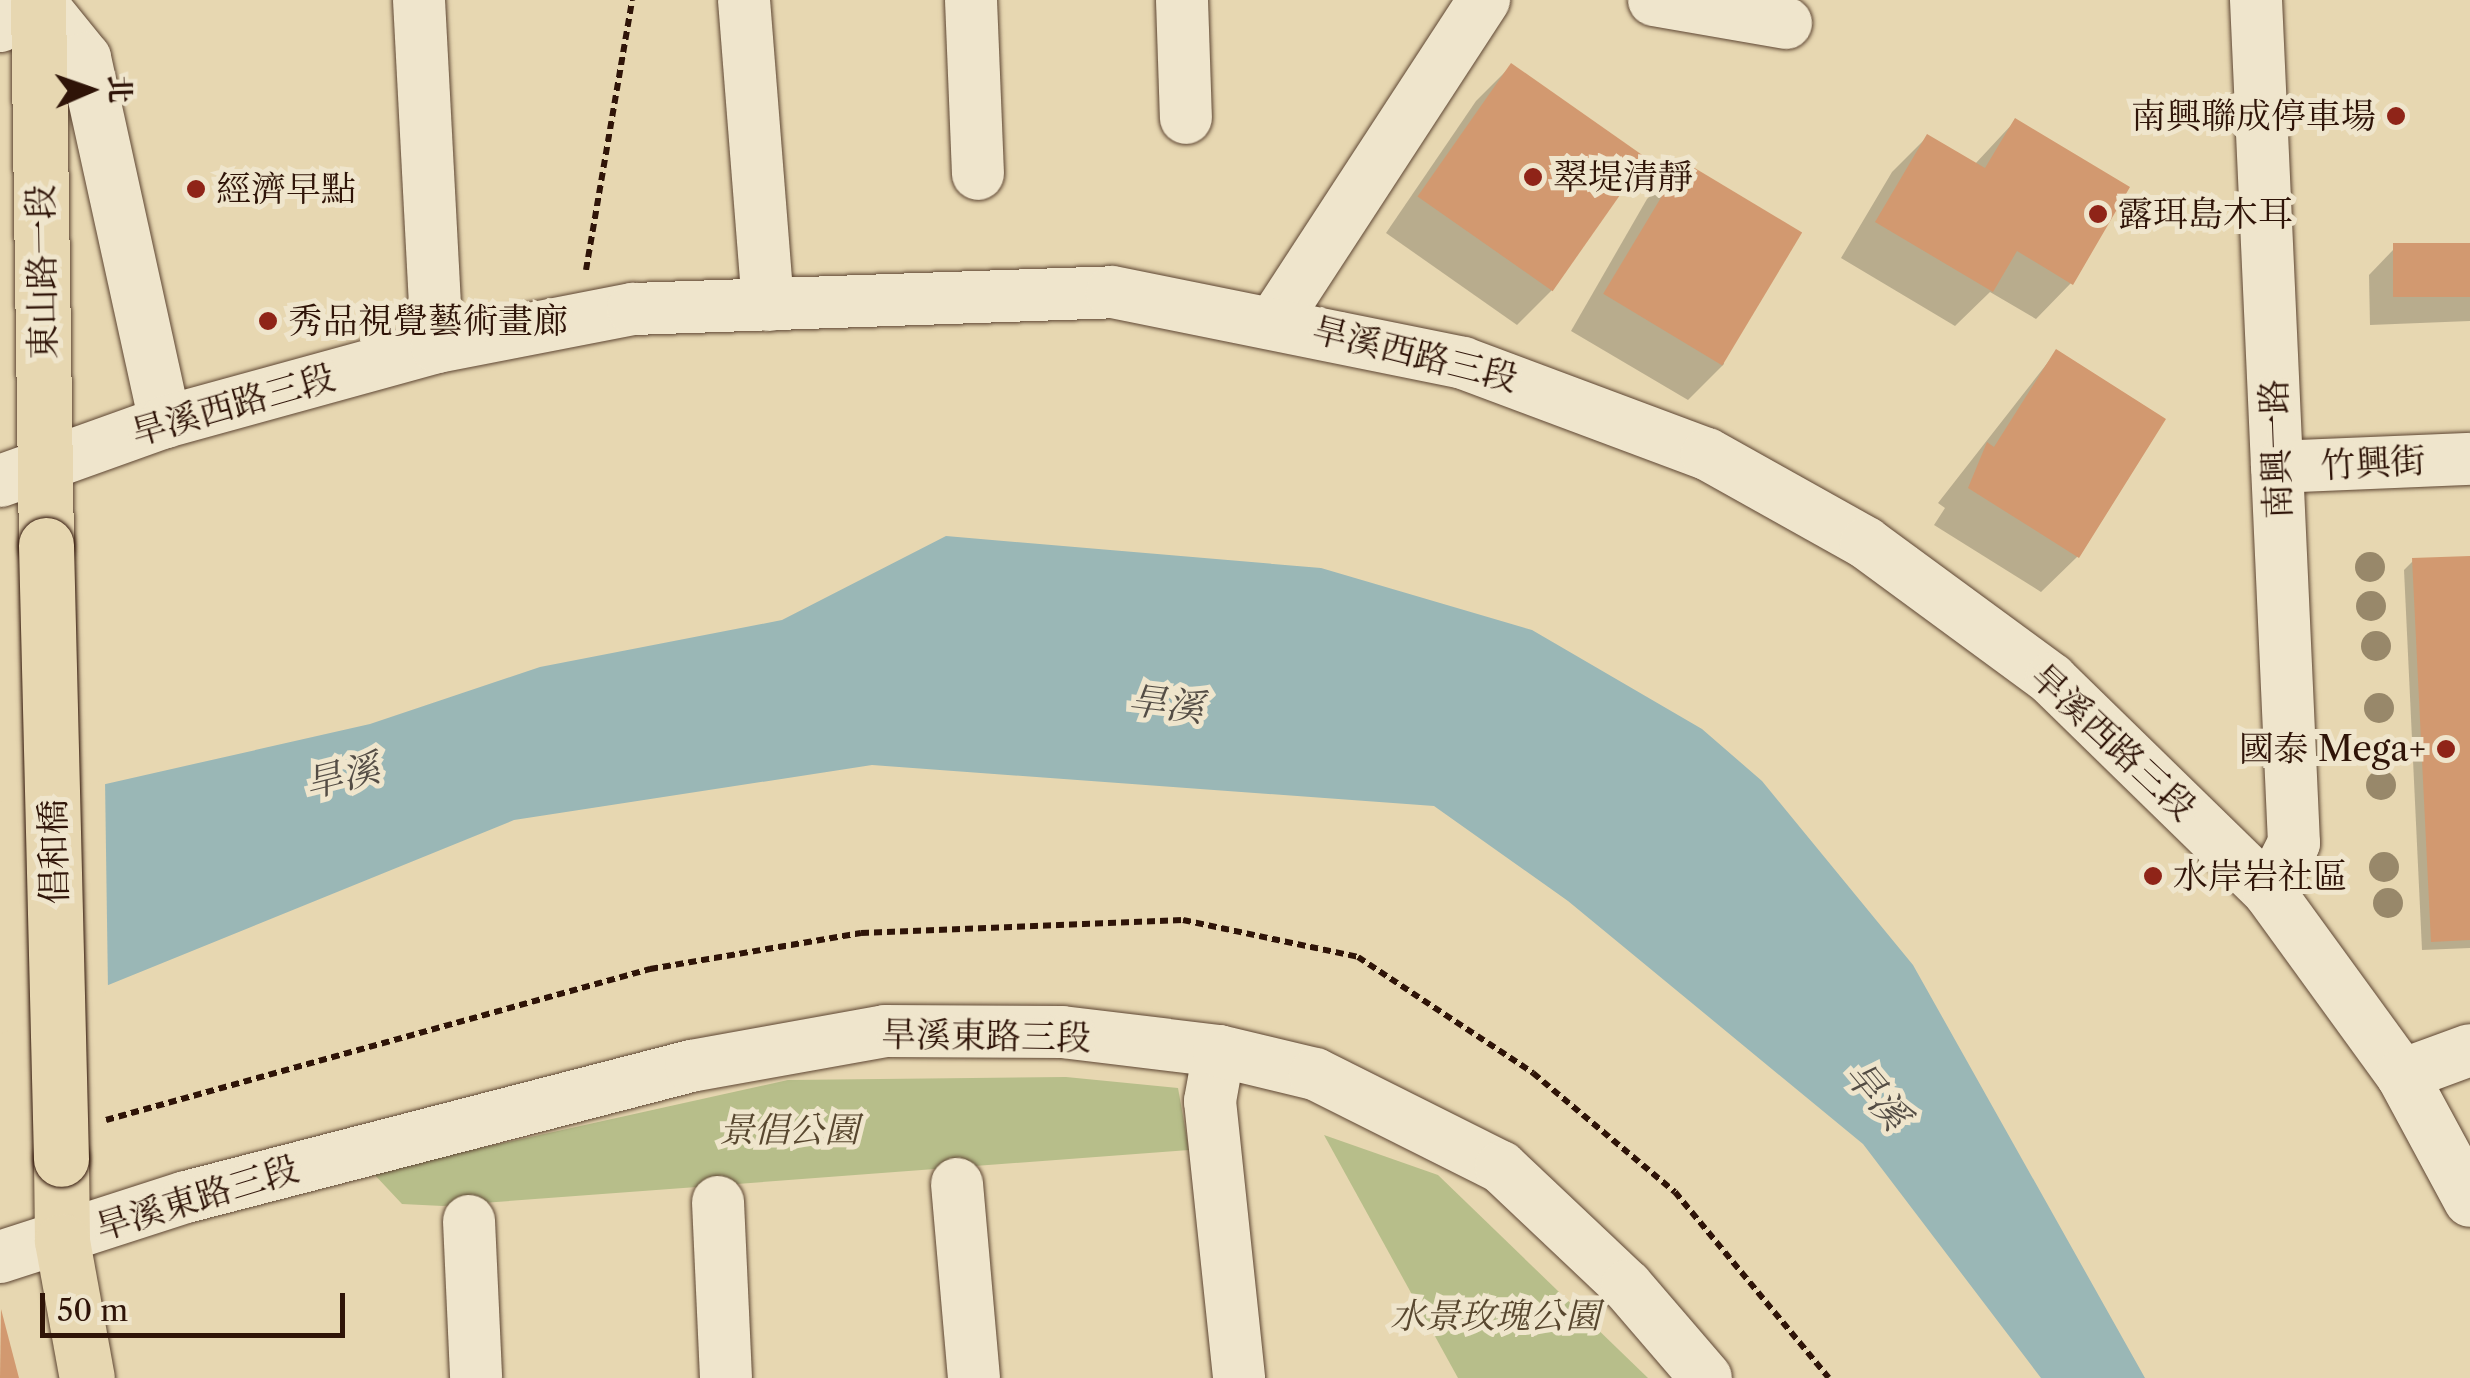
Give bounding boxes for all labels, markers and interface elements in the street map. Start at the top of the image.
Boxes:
north arrow [40,40,140,140]
text: 北 [103,74,137,104]
place label: 南興聯成停車場 [2131,95,2376,137]
marker: 南興聯成停車場 [2385,105,2407,127]
place label: 翠堤清靜 [1553,156,1693,198]
marker: 翠堤清靜 [1522,166,1544,188]
place label: 經濟早點 [216,168,356,210]
marker: 經濟早點 [185,178,207,200]
street label: 東山路一段 [19,184,65,360]
place label: 露珥島木耳 [2118,193,2293,235]
marker: 露珥島木耳 [2087,203,2109,225]
place label: 秀品視覺藝術畫廊 [288,300,568,342]
street label: 旱溪西路三段 [1308,308,1522,400]
marker: 秀品視覺藝術畫廊 [257,310,279,332]
street label: 旱溪西路三段 [126,356,340,454]
street label: 南興一路 [2253,378,2299,520]
street label: 竹興街 [2319,439,2427,487]
street label: 旱溪西路三段 [2022,655,2204,829]
water label: 旱溪 [1126,677,1206,731]
place label: 國泰 Mega+ [2238,728,2426,770]
marker: 國泰 Mega+ [2435,738,2457,760]
water label: 旱溪 [300,745,384,807]
street label: 倡和橋 [32,799,76,905]
place label: 水岸岩社區 [2173,855,2348,897]
marker: 水岸岩社區 [2142,865,2164,887]
street label: 旱溪東路三段 [881,1013,1091,1059]
water label: 旱溪 [1835,1051,1919,1139]
park label: 景倡公園 [719,1109,859,1151]
street label: 旱溪東路三段 [90,1147,304,1249]
scale bar [45,1273,350,1335]
text: 50 m [57,1292,128,1329]
park label: 水景玫瑰公園 [1390,1295,1600,1337]

